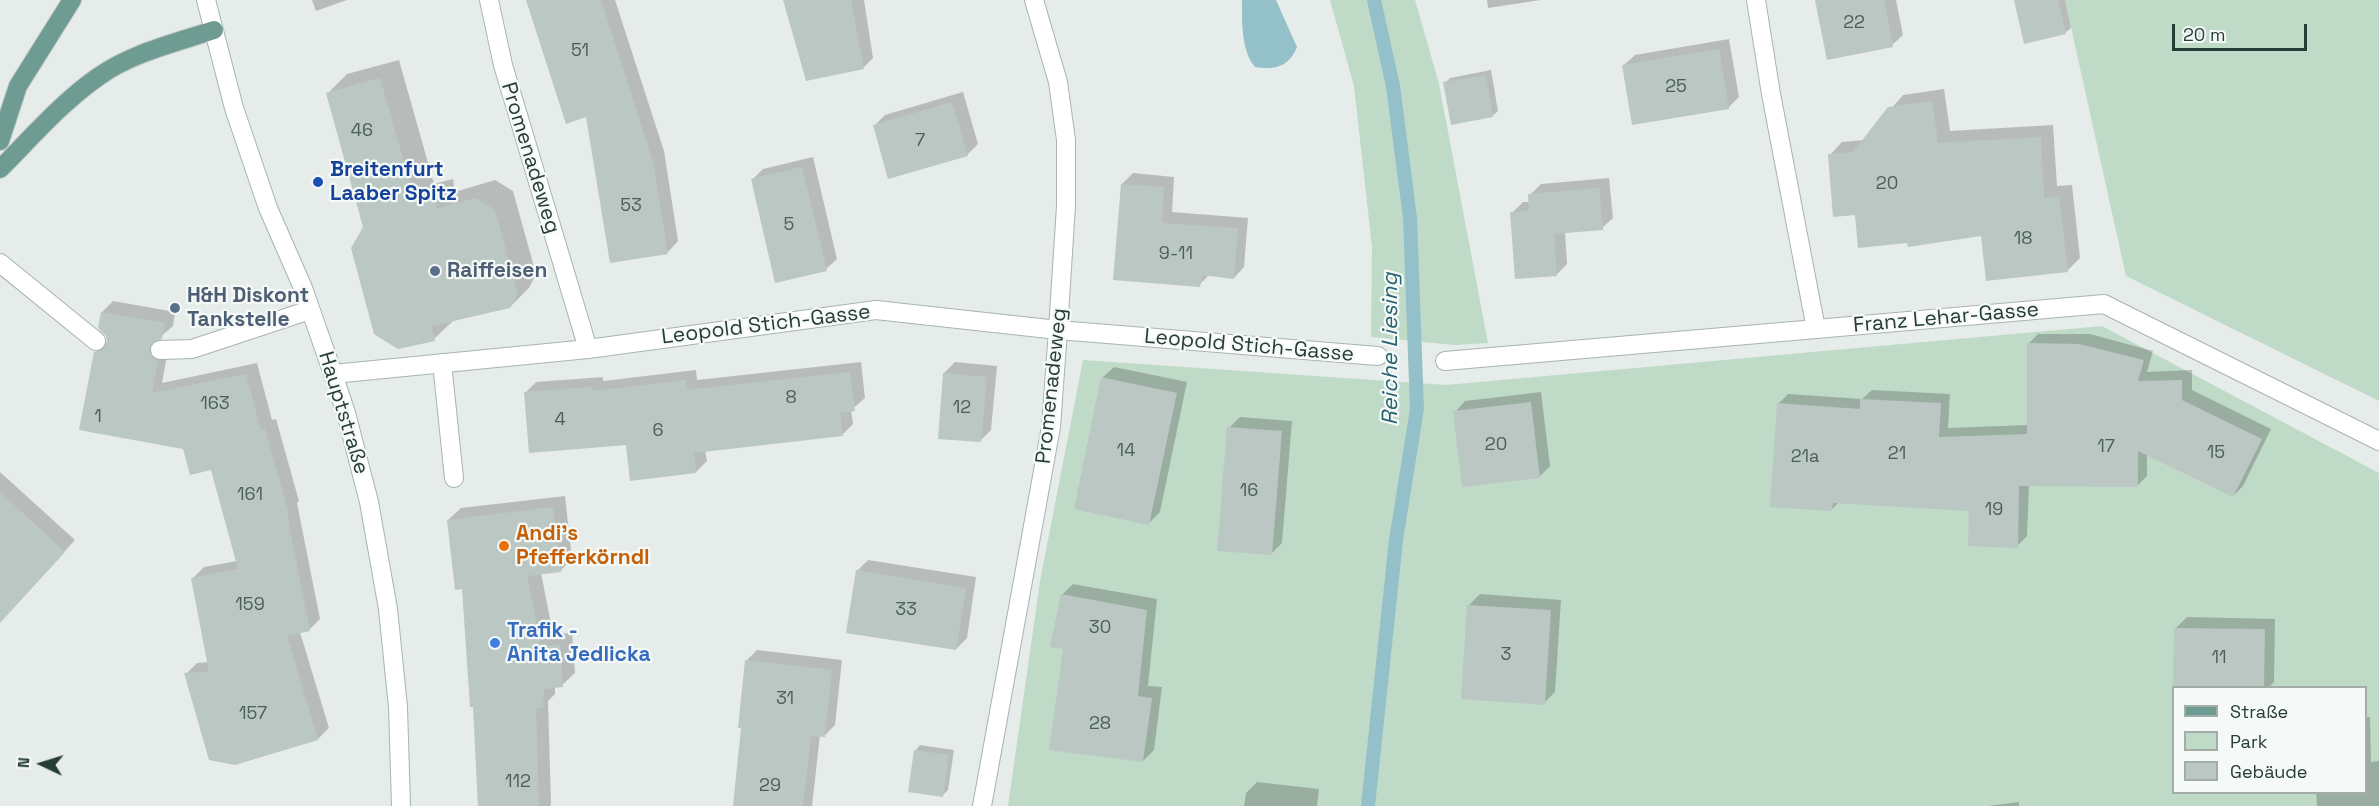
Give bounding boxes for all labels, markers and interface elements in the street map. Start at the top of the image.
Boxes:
house number: 22 [1843,12,1865,34]
scale bar [2175,12,2310,50]
text: 20 m [2183,23,2226,46]
house number: 51 [571,40,589,62]
house number: 25 [1665,76,1687,98]
street label: Promenadeweg [495,79,565,237]
house number: 46 [351,120,373,142]
house number: 7 [915,130,925,152]
place label: Breitenfurt Laaber Spitz [330,157,457,207]
house number: 20 [1876,173,1898,195]
marker: Breitenfurt Laaber Spitz [311,175,325,189]
house number: 53 [620,195,642,217]
house number: 5 [784,214,794,236]
house number: 18 [2014,228,2032,250]
house number: 9-11 [1159,243,1193,265]
place label: Raiffeisen [447,258,547,284]
marker: Raiffeisen [428,264,442,278]
water label: Reiche Liesing [1378,273,1404,425]
place label: H&H Diskont Tankstelle [187,283,309,333]
street label: Franz Lehar-Gasse [1852,297,2040,339]
street label: Leopold Stich-Gasse [660,300,872,350]
marker: H&H Diskont Tankstelle [168,301,182,315]
street label: Promenadeweg [1031,307,1073,465]
street label: Leopold Stich-Gasse [1143,324,1355,368]
street label: Hauptstraße [312,349,374,477]
house number: 8 [785,387,797,409]
house number: 163 [200,393,230,415]
house number: 12 [953,397,971,419]
house number: 1 [94,406,102,428]
house number: 4 [554,409,566,431]
house number: 6 [652,420,664,442]
house number: 20 [1485,434,1507,456]
house number: 17 [2097,436,2115,458]
house number: 14 [1117,440,1135,462]
house number: 15 [2207,442,2225,464]
house number: 21 [1888,443,1906,465]
house number: 21a [1791,446,1819,468]
house number: 16 [1240,480,1258,502]
house number: 161 [237,484,263,506]
house number: 19 [1985,499,2003,521]
place label: Andi's Pfefferkörndl [516,521,650,571]
marker: Andi's Pfefferkörndl [497,539,511,553]
house number: 159 [235,594,265,616]
house number: 33 [895,599,917,621]
house number: 30 [1089,617,1111,639]
place label: Trafik - Anita Jedlicka [507,618,651,668]
marker: Trafik - Anita Jedlicka [488,636,502,650]
house number: 3 [1501,644,1511,666]
house number: 11 [2211,647,2227,669]
legend [2172,686,2367,794]
house number: 31 [776,688,794,710]
text: Straße [2230,700,2288,723]
house number: 157 [239,703,267,725]
house number: 28 [1089,713,1111,735]
text: Park [2230,730,2267,753]
north arrow [12,734,72,794]
text: N [13,757,34,769]
text: Gebäude [2230,760,2308,783]
house number: 112 [505,771,531,793]
house number: 29 [759,775,781,797]

